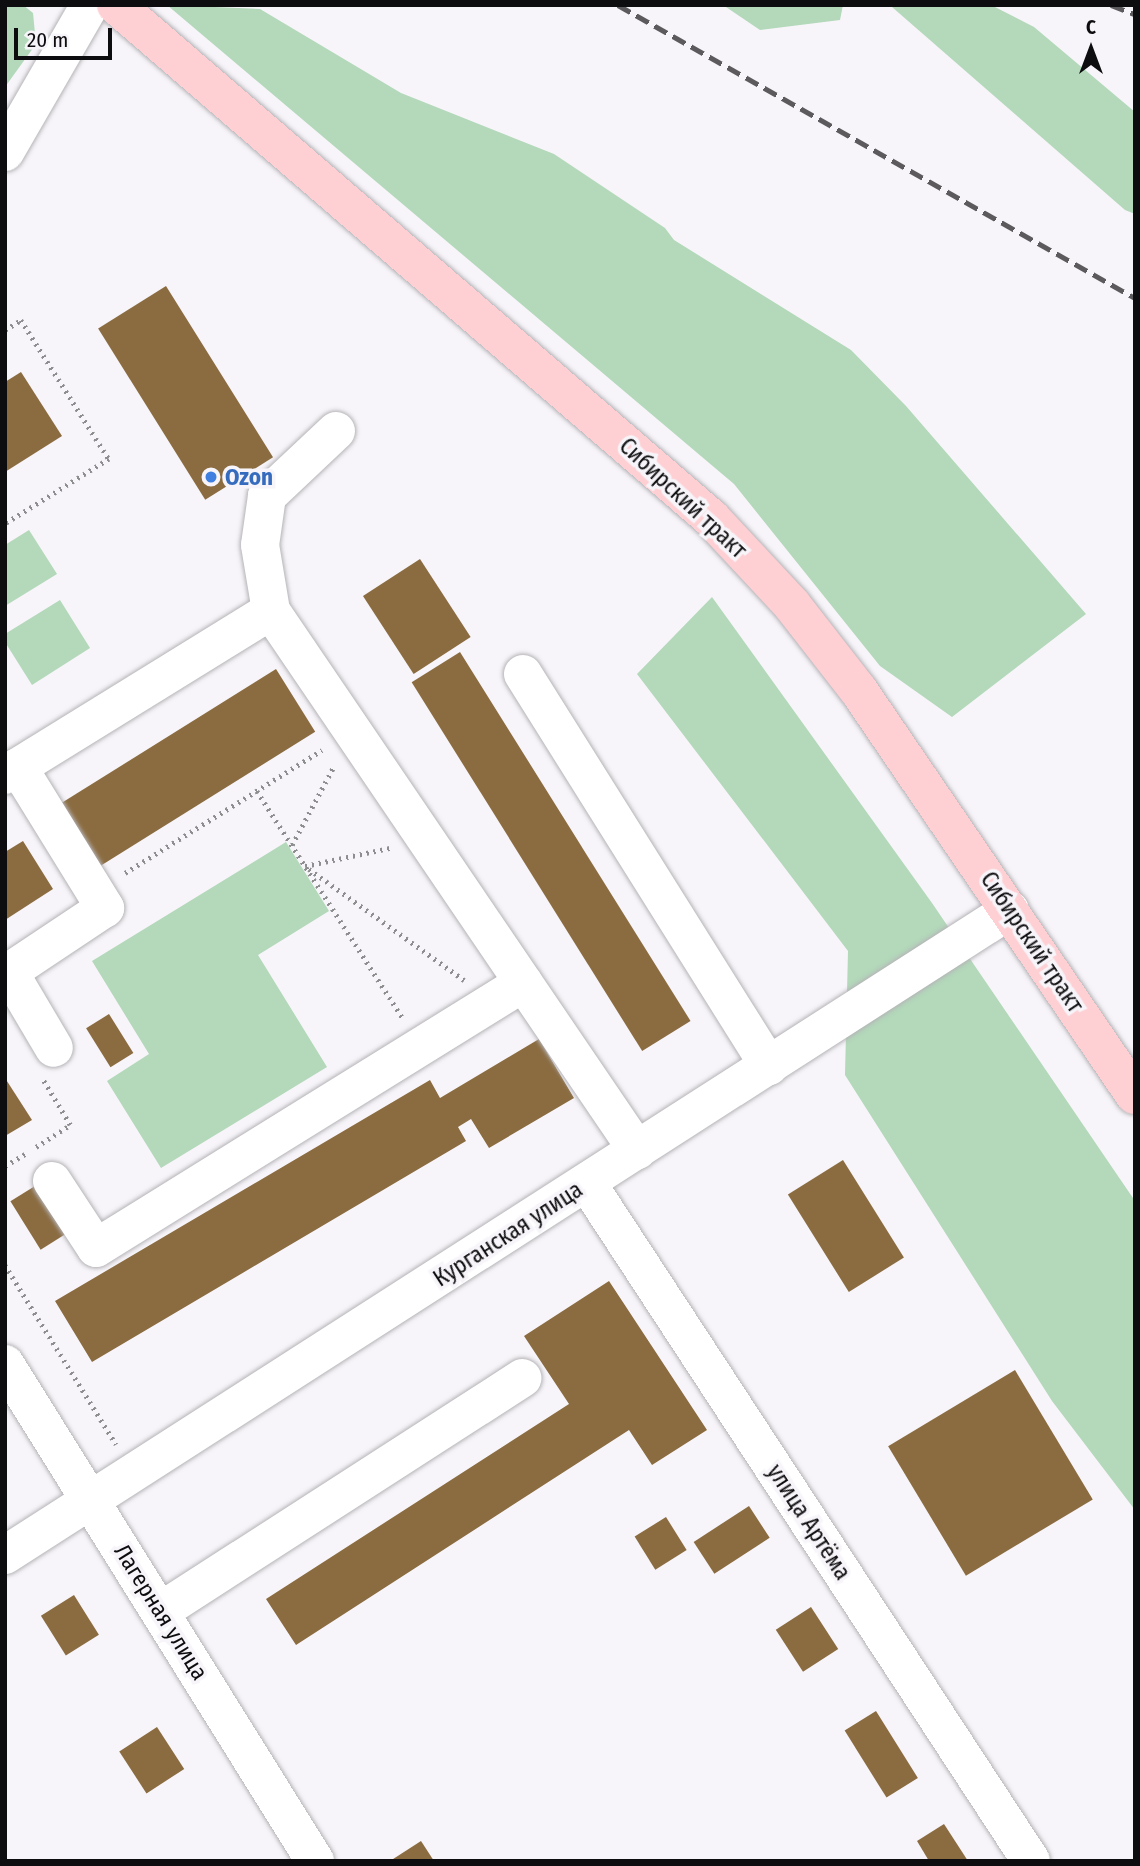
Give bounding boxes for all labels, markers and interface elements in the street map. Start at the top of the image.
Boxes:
scale bar [18,14,116,58]
north arrow [1056,14,1126,84]
text: С [1086,16,1096,39]
text: 20 m [27,27,68,53]
street label: Сибирский тракт [614,432,752,564]
place label: Ozon [225,463,273,491]
marker: Ozon [203,469,219,485]
street label: Сибирский тракт [975,866,1089,1018]
street label: Курганская улица [428,1176,588,1292]
street label: улица Артёма [761,1459,857,1585]
street label: Лагерная улица [108,1539,214,1685]

